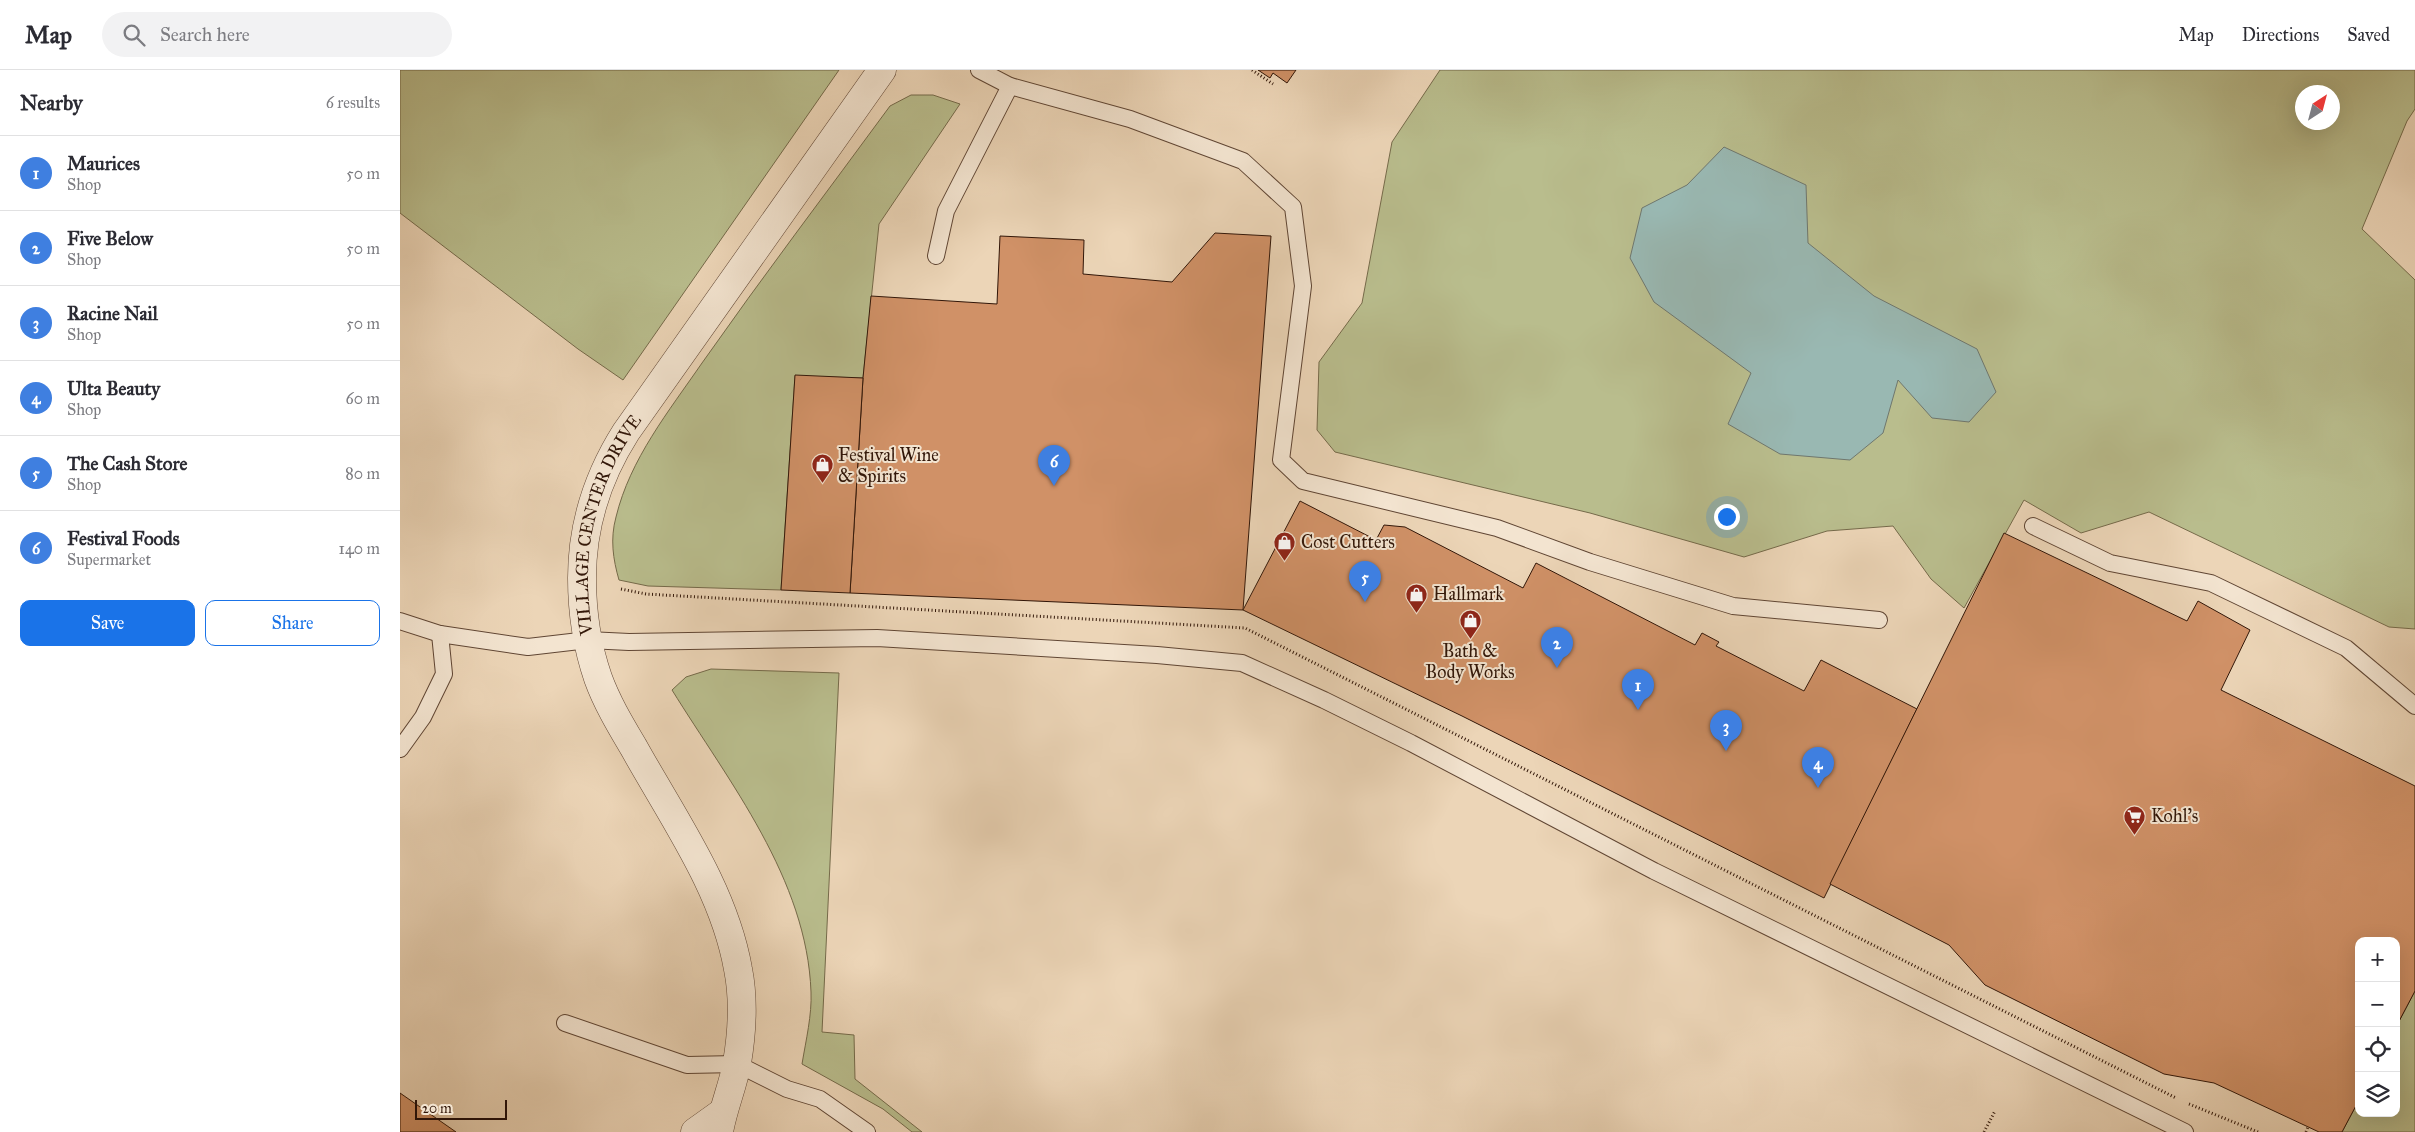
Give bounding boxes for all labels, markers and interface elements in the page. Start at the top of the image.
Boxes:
search box [102,12,452,57]
text: Map [25,20,72,50]
icon: search [120,21,148,49]
text: Search here [160,23,250,46]
text: Map [2178,24,2214,46]
text: Directions [2242,24,2319,46]
text: Saved [2347,24,2390,46]
north arrow [2295,85,2340,130]
text: Nearby [20,90,83,116]
text: 6 results [326,93,380,112]
text: Maurices [67,152,140,175]
text: 1 [33,164,39,183]
text: 50 m [346,164,380,183]
text: Shop [67,175,101,194]
text: Five Below [67,227,153,250]
text: 2 [32,239,40,258]
text: 50 m [346,239,380,258]
text: Shop [67,250,101,269]
text: Racine Nail [67,302,158,325]
text: 3 [33,314,39,333]
text: 50 m [346,314,380,333]
text: Shop [67,325,101,344]
text: Ulta Beauty [67,377,160,400]
text: 4 [32,389,40,408]
text: 60 m [346,389,380,408]
text: Shop [67,400,101,419]
street label: VILLAGE CENTER DRIVE [571,410,646,638]
place label: Festival Wine & Spirits [838,444,939,487]
pin: 6 [1038,445,1070,486]
text: The Cash Store [67,452,187,475]
shop icon: Festival Wine & Spirits [810,453,834,484]
text: 5 [32,464,40,483]
text: 80 m [345,464,380,483]
text: Shop [67,475,101,494]
your location [1714,504,1740,530]
text: Festival Foods [67,527,180,550]
shop icon: Cost Cutters [1273,530,1297,561]
place label: Cost Cutters [1301,531,1395,553]
text: 6 [32,539,40,558]
text: 140 m [339,539,380,558]
text: Supermarket [67,550,151,569]
pin: 5 [1349,561,1381,602]
shop icon: Hallmark [1405,582,1429,613]
place label: Hallmark [1433,583,1504,605]
button: Save [20,600,195,646]
button: Share [205,600,380,646]
shop icon: Bath & Body Works [1458,609,1482,640]
pin: 2 [1541,627,1573,668]
place label: Bath & Body Works [1425,640,1515,683]
pin: 1 [1622,669,1654,710]
pin: 3 [1710,710,1742,751]
pin: 4 [1802,747,1834,788]
supermarket icon: Kohl's [2123,804,2147,835]
place label: Kohl's [2151,805,2198,827]
map controls [2355,937,2400,1117]
button: + [2355,937,2400,982]
button: − [2355,982,2400,1027]
button: locate [2355,1027,2400,1072]
button: layers [2355,1072,2400,1117]
scale bar [415,1097,508,1120]
text: 20 m [422,1100,452,1117]

